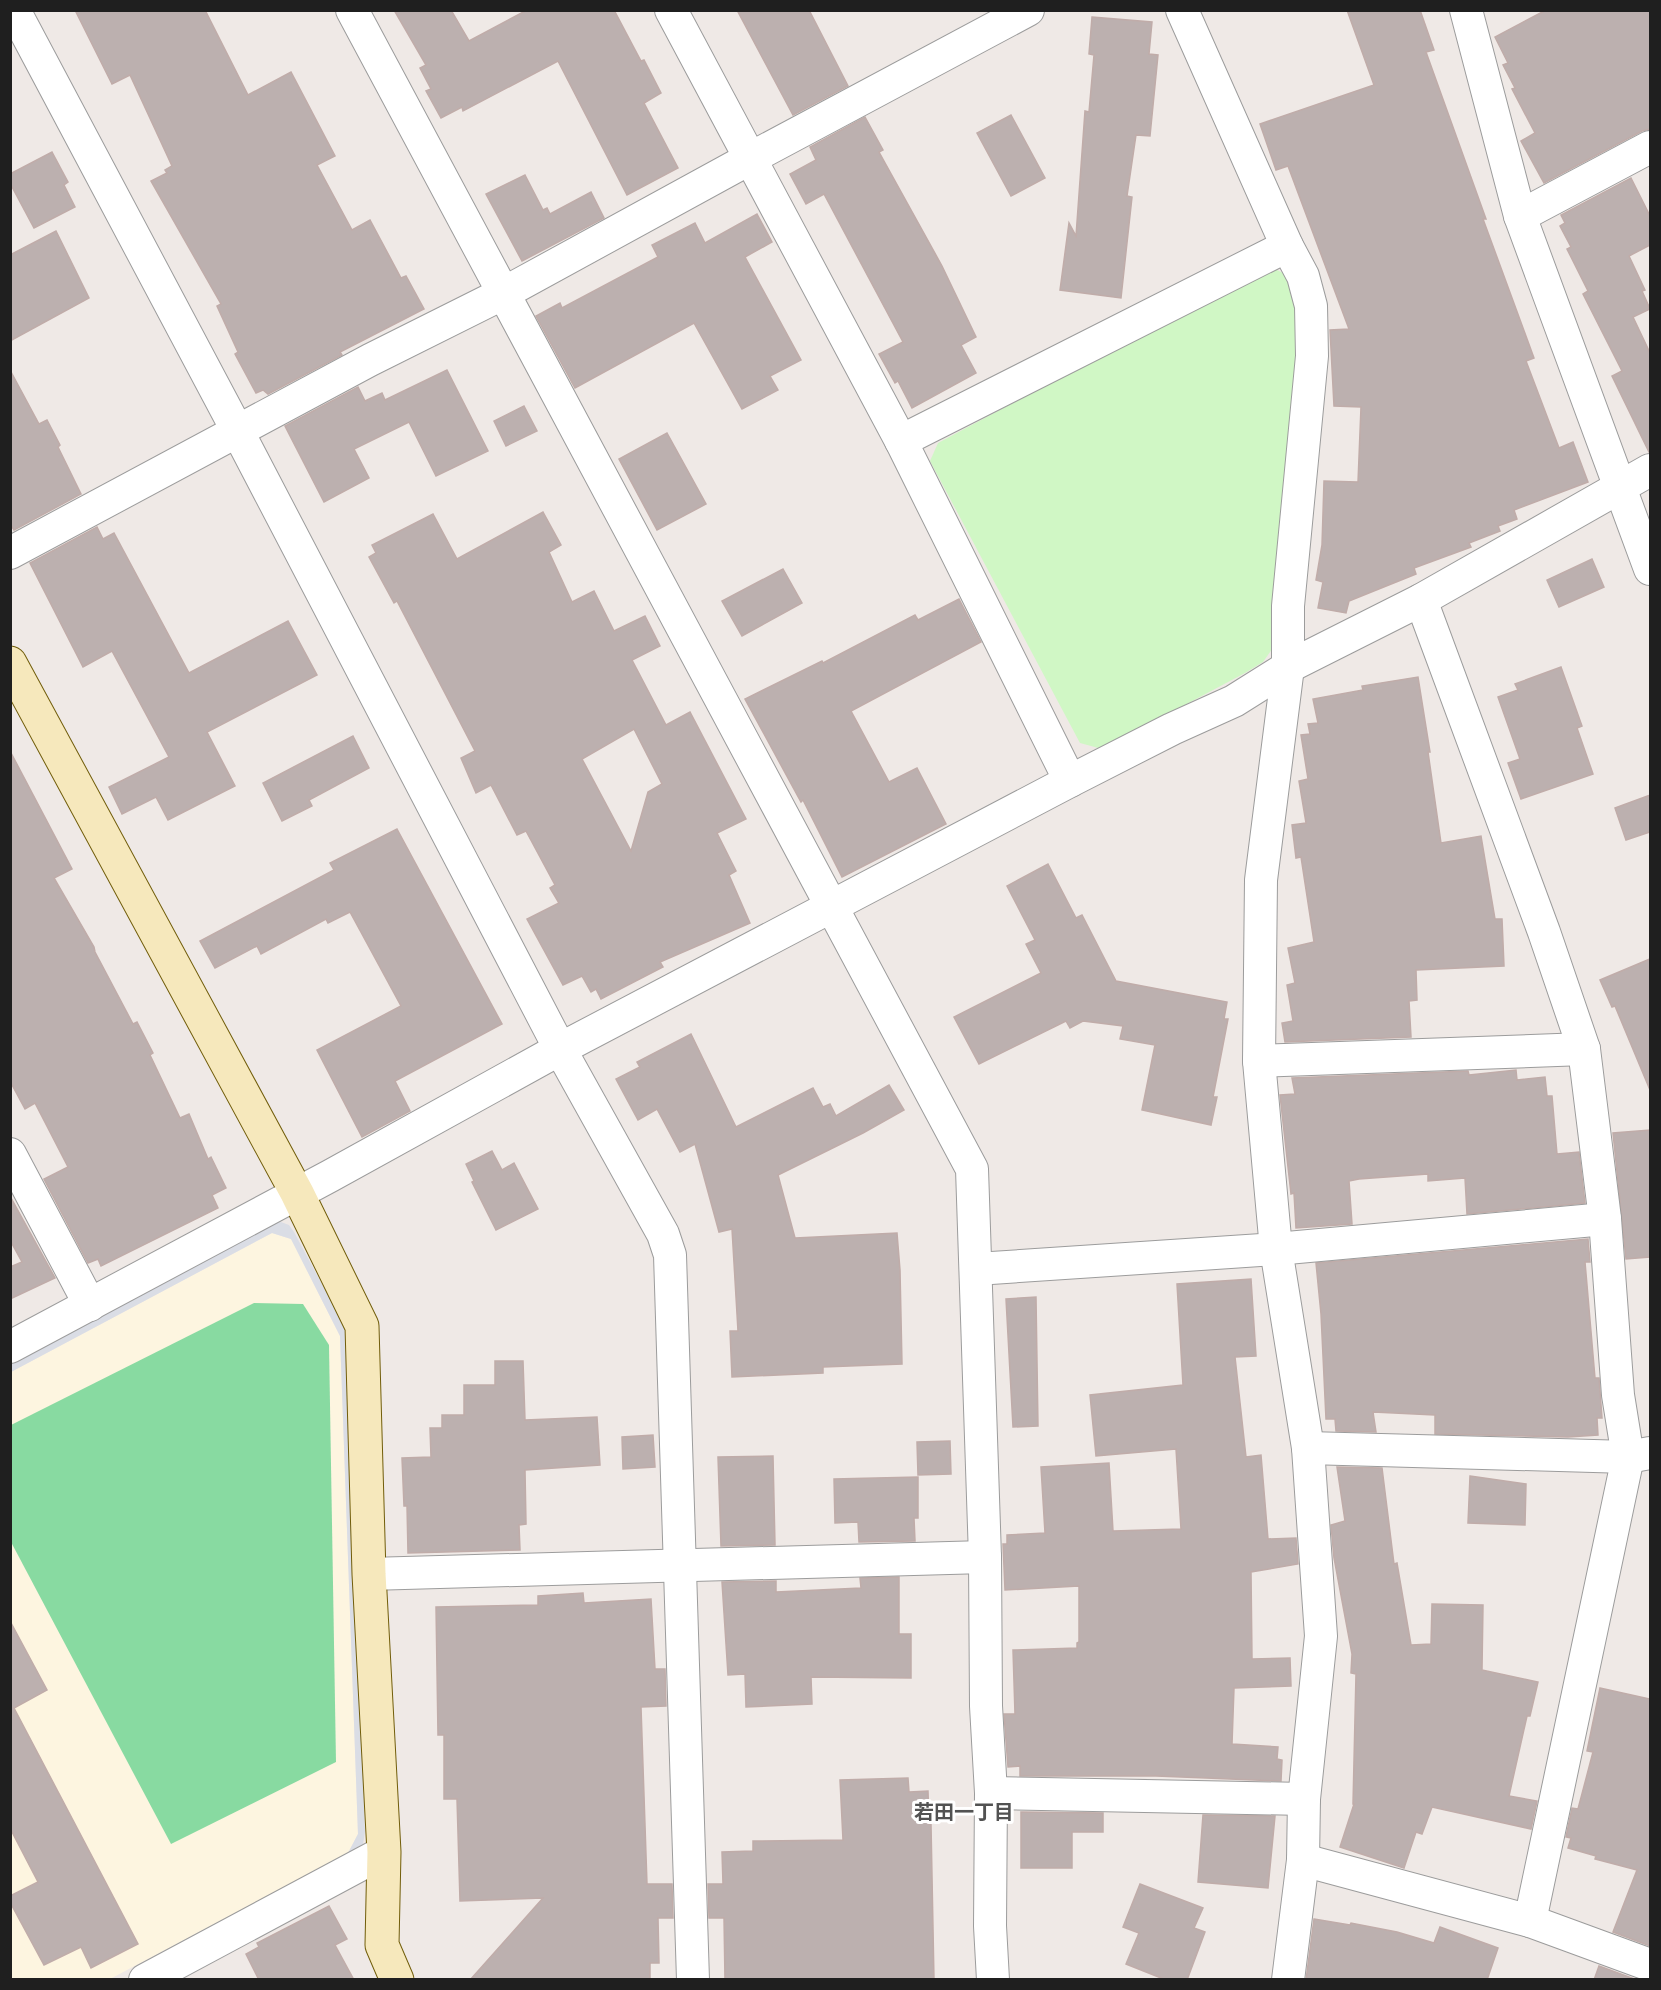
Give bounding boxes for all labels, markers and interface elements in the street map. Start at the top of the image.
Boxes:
district label: 若田一丁目 [914,1799,1014,1823]

